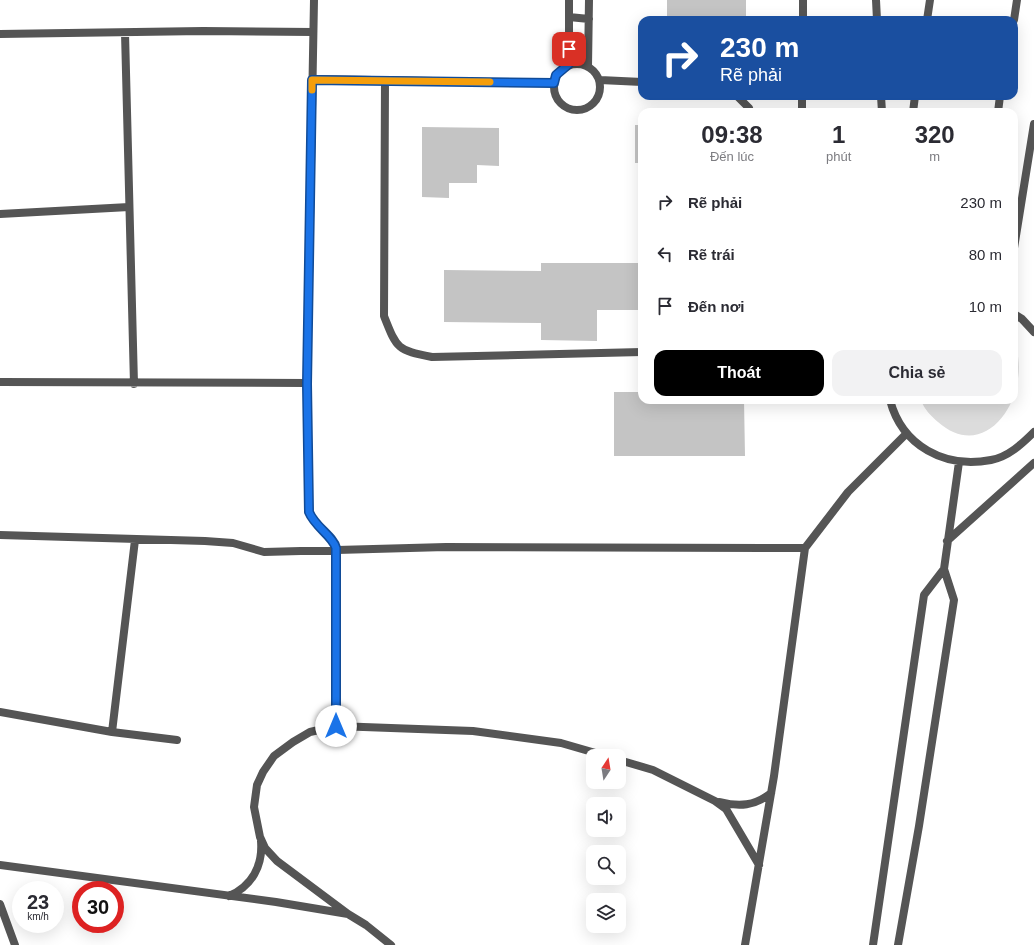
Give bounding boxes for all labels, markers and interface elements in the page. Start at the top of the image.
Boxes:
pin [552,32,586,66]
icon: right [654,32,706,84]
text: 230 m [720,32,799,63]
icon: arrive [558,38,580,60]
text: Rẽ phải [720,65,782,85]
text: 09:38 [701,121,763,148]
text: 1 [832,121,845,148]
text: 320 [915,121,955,148]
text: Đến lúc [710,149,754,164]
text: phút [826,149,851,164]
text: m [929,149,940,164]
icon: right [654,191,676,213]
text: Rẽ phải [688,194,742,211]
text: 230 m [960,194,1002,211]
icon: left [654,243,676,265]
text: Rẽ trái [688,246,735,263]
text: 80 m [969,246,1002,263]
icon: arrive [654,295,676,317]
text: Đến nơi [688,298,745,315]
text: 10 m [969,298,1002,315]
button: Thoát [654,350,824,396]
button: Chia sẻ [832,350,1002,396]
position arrow [315,705,357,747]
north arrow [586,749,626,789]
map controls [586,749,626,933]
button: sound [586,797,626,837]
button: search [586,845,626,885]
speed limit sign: 30 [72,881,124,933]
text: 23 [27,891,49,913]
button: layers [586,893,626,933]
text: km/h [27,911,49,922]

